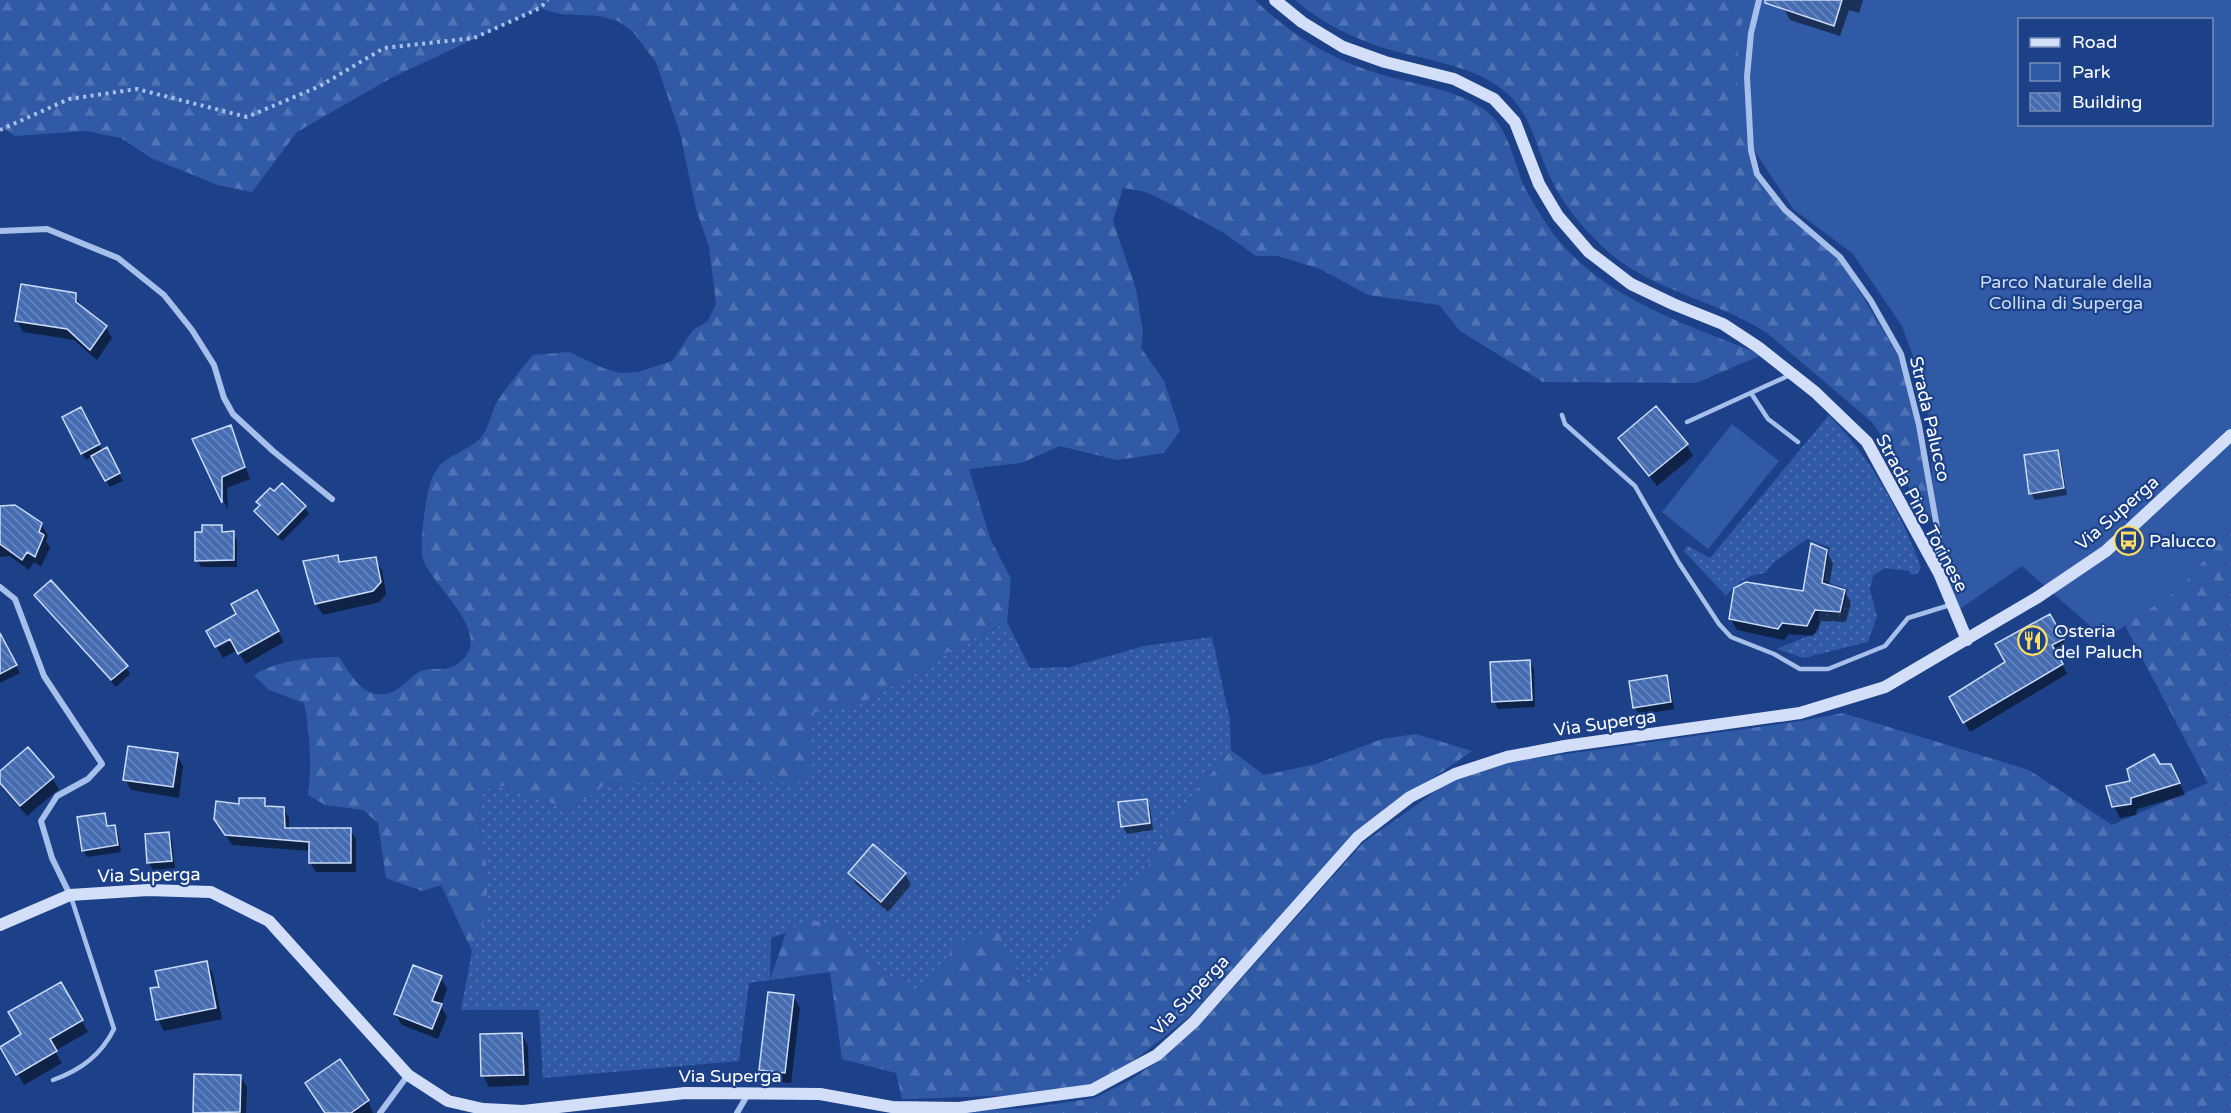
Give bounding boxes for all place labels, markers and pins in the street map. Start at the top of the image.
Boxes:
bus stop icon: Palucco [2112,525,2144,557]
place label: Palucco [2149,530,2216,552]
place label: Osteria del Paluch [2054,620,2142,663]
restaurant icon: Osteria del Paluch [2017,625,2049,657]

